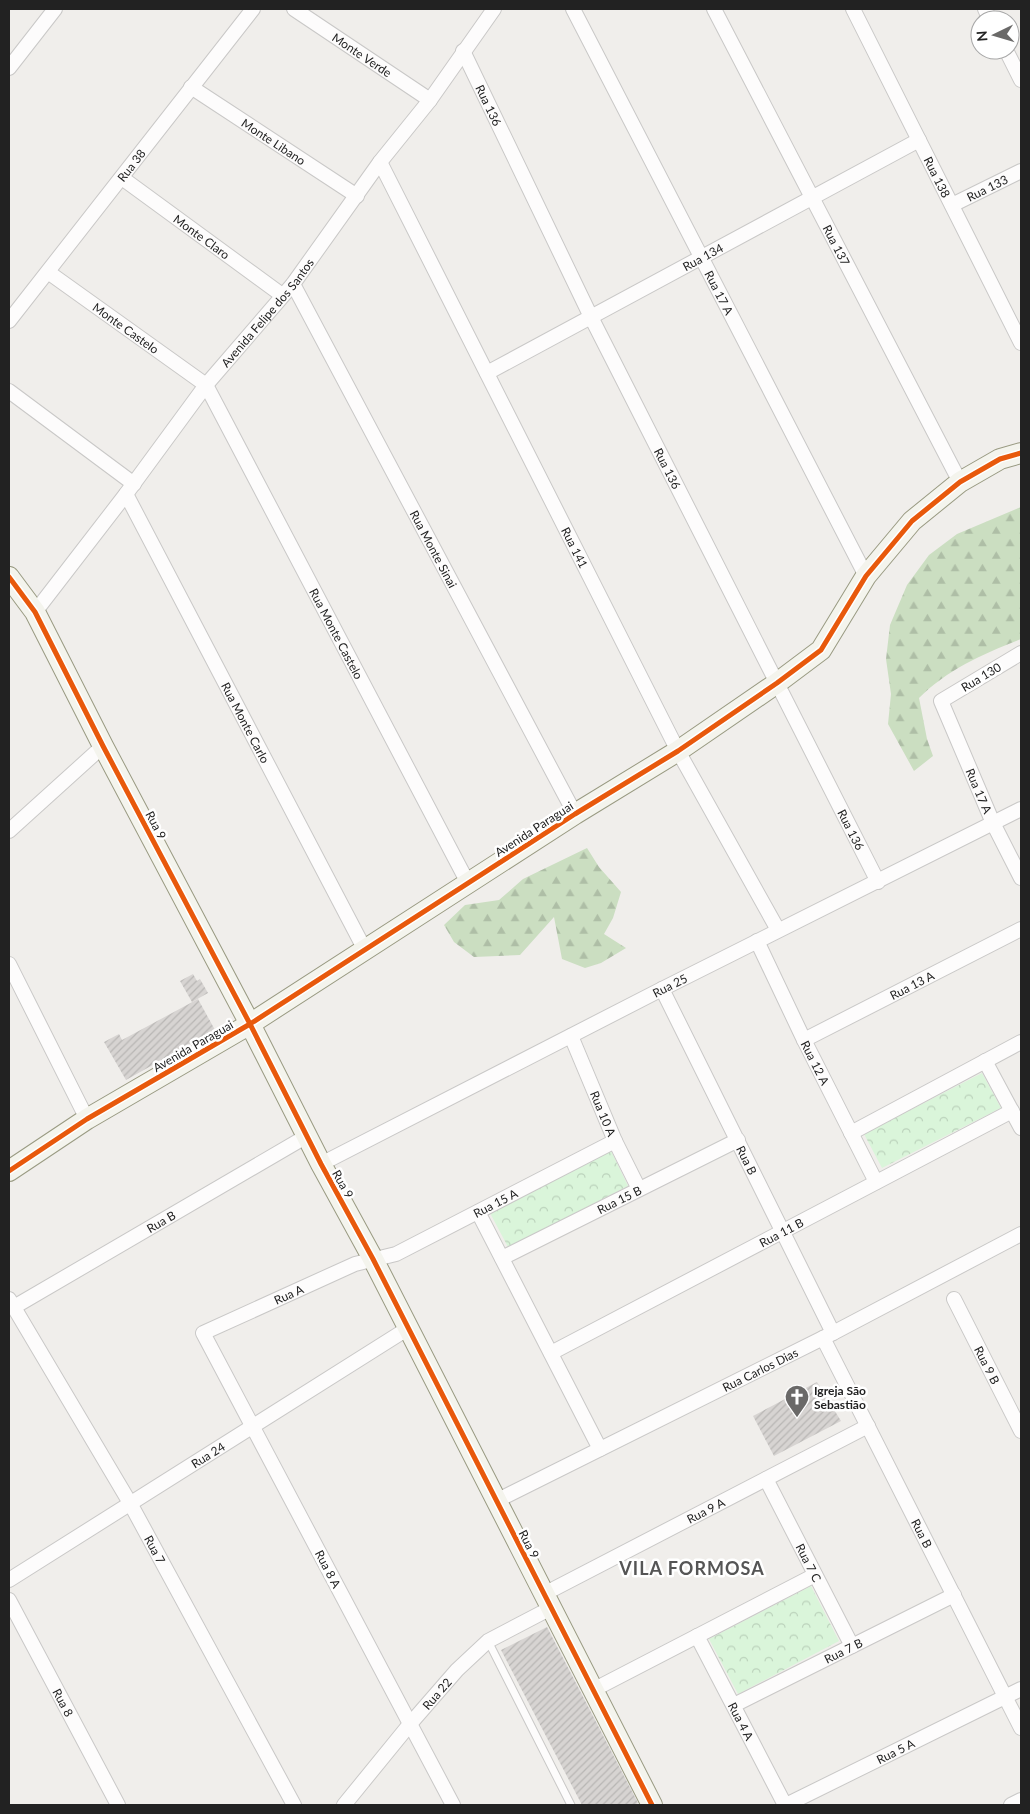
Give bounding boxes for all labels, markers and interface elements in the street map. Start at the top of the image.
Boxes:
north arrow [970,10,1020,60]
street label: Monte Verde [330,29,395,80]
text: N [973,30,990,42]
street label: Rua 136 [473,82,505,128]
street label: Monte Libano [239,115,309,168]
street label: Rua 38 [114,146,148,184]
street label: Rua 138 [921,154,954,200]
street label: Rua 133 [964,171,1010,204]
street label: Monte Claro [171,211,233,262]
street label: Rua 137 [820,222,854,268]
street label: Rua 134 [680,240,726,274]
street label: Avenida Felipe dos Santos [217,255,317,370]
street label: Rua 17 A [702,268,737,318]
street label: Monte Castelo [90,299,162,357]
street label: Rua 136 [651,445,685,491]
street label: Rua Monte Sinai [407,507,461,590]
street label: Rua 141 [558,524,592,570]
street label: Rua Monte Castelo [307,585,367,682]
street label: Rua 130 [958,659,1004,695]
street label: Rua Monte Carlo [218,680,273,766]
street label: Rua 17 A [963,766,996,817]
street label: Avenida Paraguai [492,798,576,860]
street label: Rua 136 [835,806,868,852]
street label: Rua 9 [142,808,170,842]
street label: Rua 13 A [887,967,937,1002]
street label: Rua 25 [650,970,690,1000]
street label: Avenida Paraguai [150,1017,236,1075]
street label: Rua 12 A [798,1038,833,1088]
street label: Rua 10 A [587,1089,620,1139]
street label: Rua B [733,1143,761,1177]
street label: Rua 9 [329,1167,357,1201]
street label: Rua 15 B [594,1182,644,1217]
street label: Rua 15 A [471,1185,521,1220]
street label: Rua B [144,1207,178,1236]
street label: Rua 11 B [757,1214,806,1250]
street label: Rua A [271,1281,306,1307]
street label: Rua 9 B [972,1343,1004,1387]
street label: Rua Carlos Dias [720,1344,800,1394]
place label: Igreja São Sebastião [814,1383,866,1412]
church icon: Igreja São Sebastião [784,1384,810,1418]
street label: Rua 24 [188,1438,227,1471]
street label: Rua 9 A [684,1494,728,1526]
street label: Rua B [908,1516,936,1551]
street label: Rua 9 [516,1527,542,1561]
street label: Rua 7 [141,1533,169,1566]
street label: Rua 7 C [793,1541,825,1584]
street label: Rua 8 A [312,1547,345,1591]
district label: VILA FORMOSA [618,1557,765,1579]
street label: Rua 7 B [822,1634,865,1666]
street label: Rua 22 [419,1675,454,1712]
street label: Rua 8 [50,1686,77,1719]
street label: Rua 4 A [725,1700,758,1743]
street label: Rua 5 A [874,1735,918,1767]

